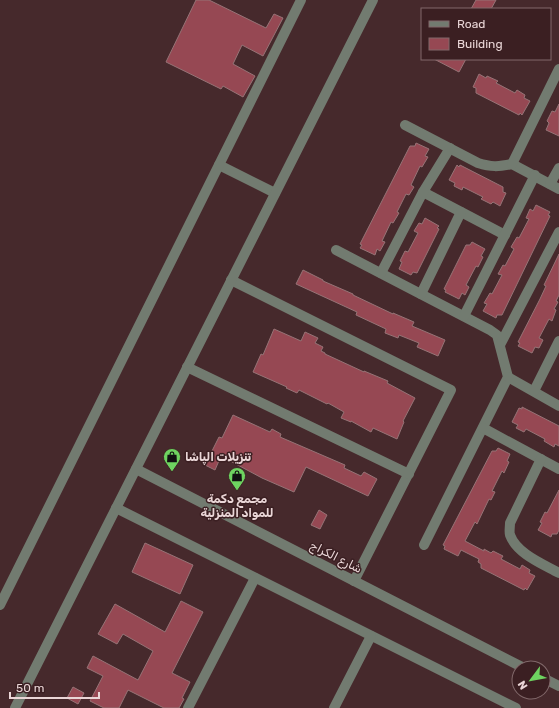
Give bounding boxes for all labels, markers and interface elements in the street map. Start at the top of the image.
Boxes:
legend [421,8,551,60]
text: Road [457,17,485,31]
text: Building [457,37,503,51]
shop icon: تنزيلات الپاشا [162,447,182,472]
place label: تنزيلات الپاشا [185,450,252,466]
shop icon: مجمع دكمة للمواد المنزلية [227,466,247,491]
place label: مجمع دكمة للمواد المنزلية [201,492,273,520]
street label: شارع الكراج [307,538,364,578]
north arrow [511,660,551,700]
scale bar [10,674,99,700]
text: N [515,678,531,692]
text: 50 m [16,681,44,695]

